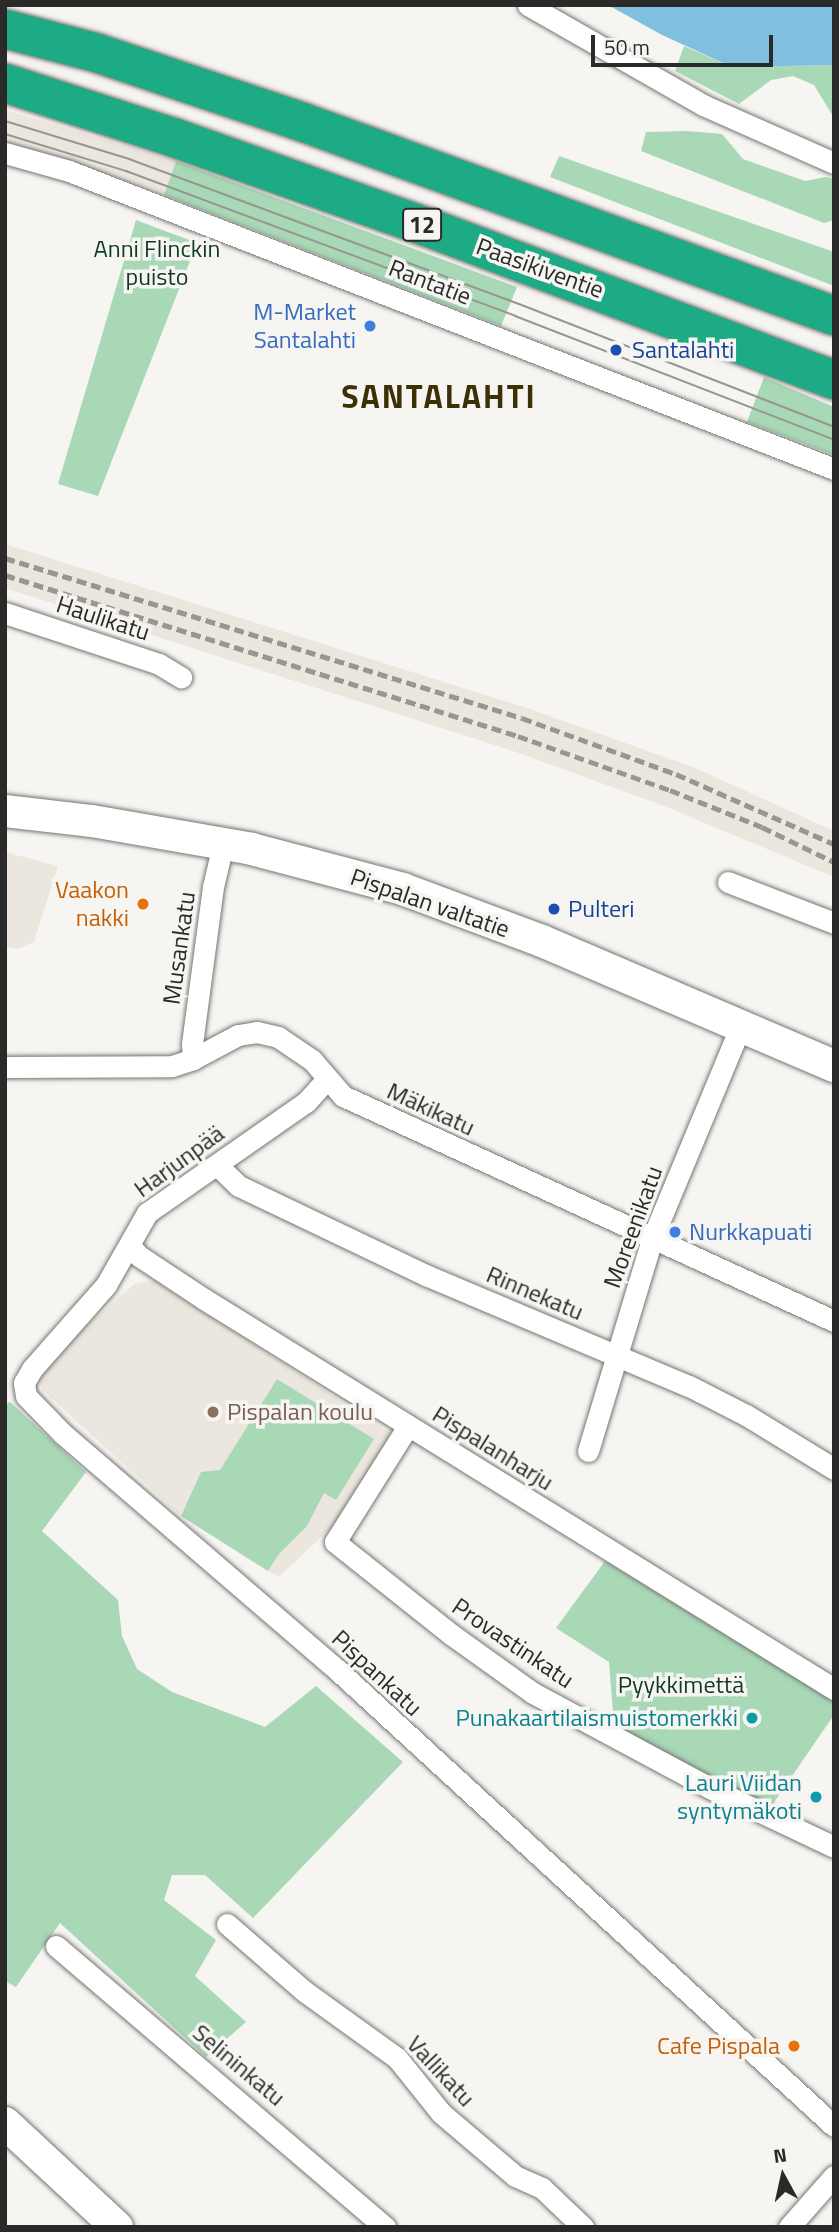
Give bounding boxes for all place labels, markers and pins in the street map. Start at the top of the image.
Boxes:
place label: M-Market Santalahti [253,298,356,354]
marker: M-Market Santalahti [362,318,378,334]
place label: Santalahti [632,336,734,364]
marker: Santalahti [606,340,626,360]
place label: Vaakon nakki [55,876,129,932]
place label: Pulteri [568,895,635,923]
marker: Vaakon nakki [135,896,151,912]
marker: Pulteri [546,901,562,917]
place label: Nurkkapuati [689,1218,812,1246]
marker: Nurkkapuati [667,1224,683,1240]
place label: Pispalan koulu [227,1398,373,1426]
marker: Pispalan koulu [205,1404,221,1420]
place label: Punakaartilaismuistomerkki [456,1704,738,1732]
marker: Punakaartilaismuistomerkki [744,1710,760,1726]
place label: Lauri Viidan syntymäkoti [677,1769,802,1825]
marker: Lauri Viidan syntymäkoti [808,1789,824,1805]
place label: Cafe Pispala [657,2032,780,2060]
marker: Cafe Pispala [786,2038,802,2054]

